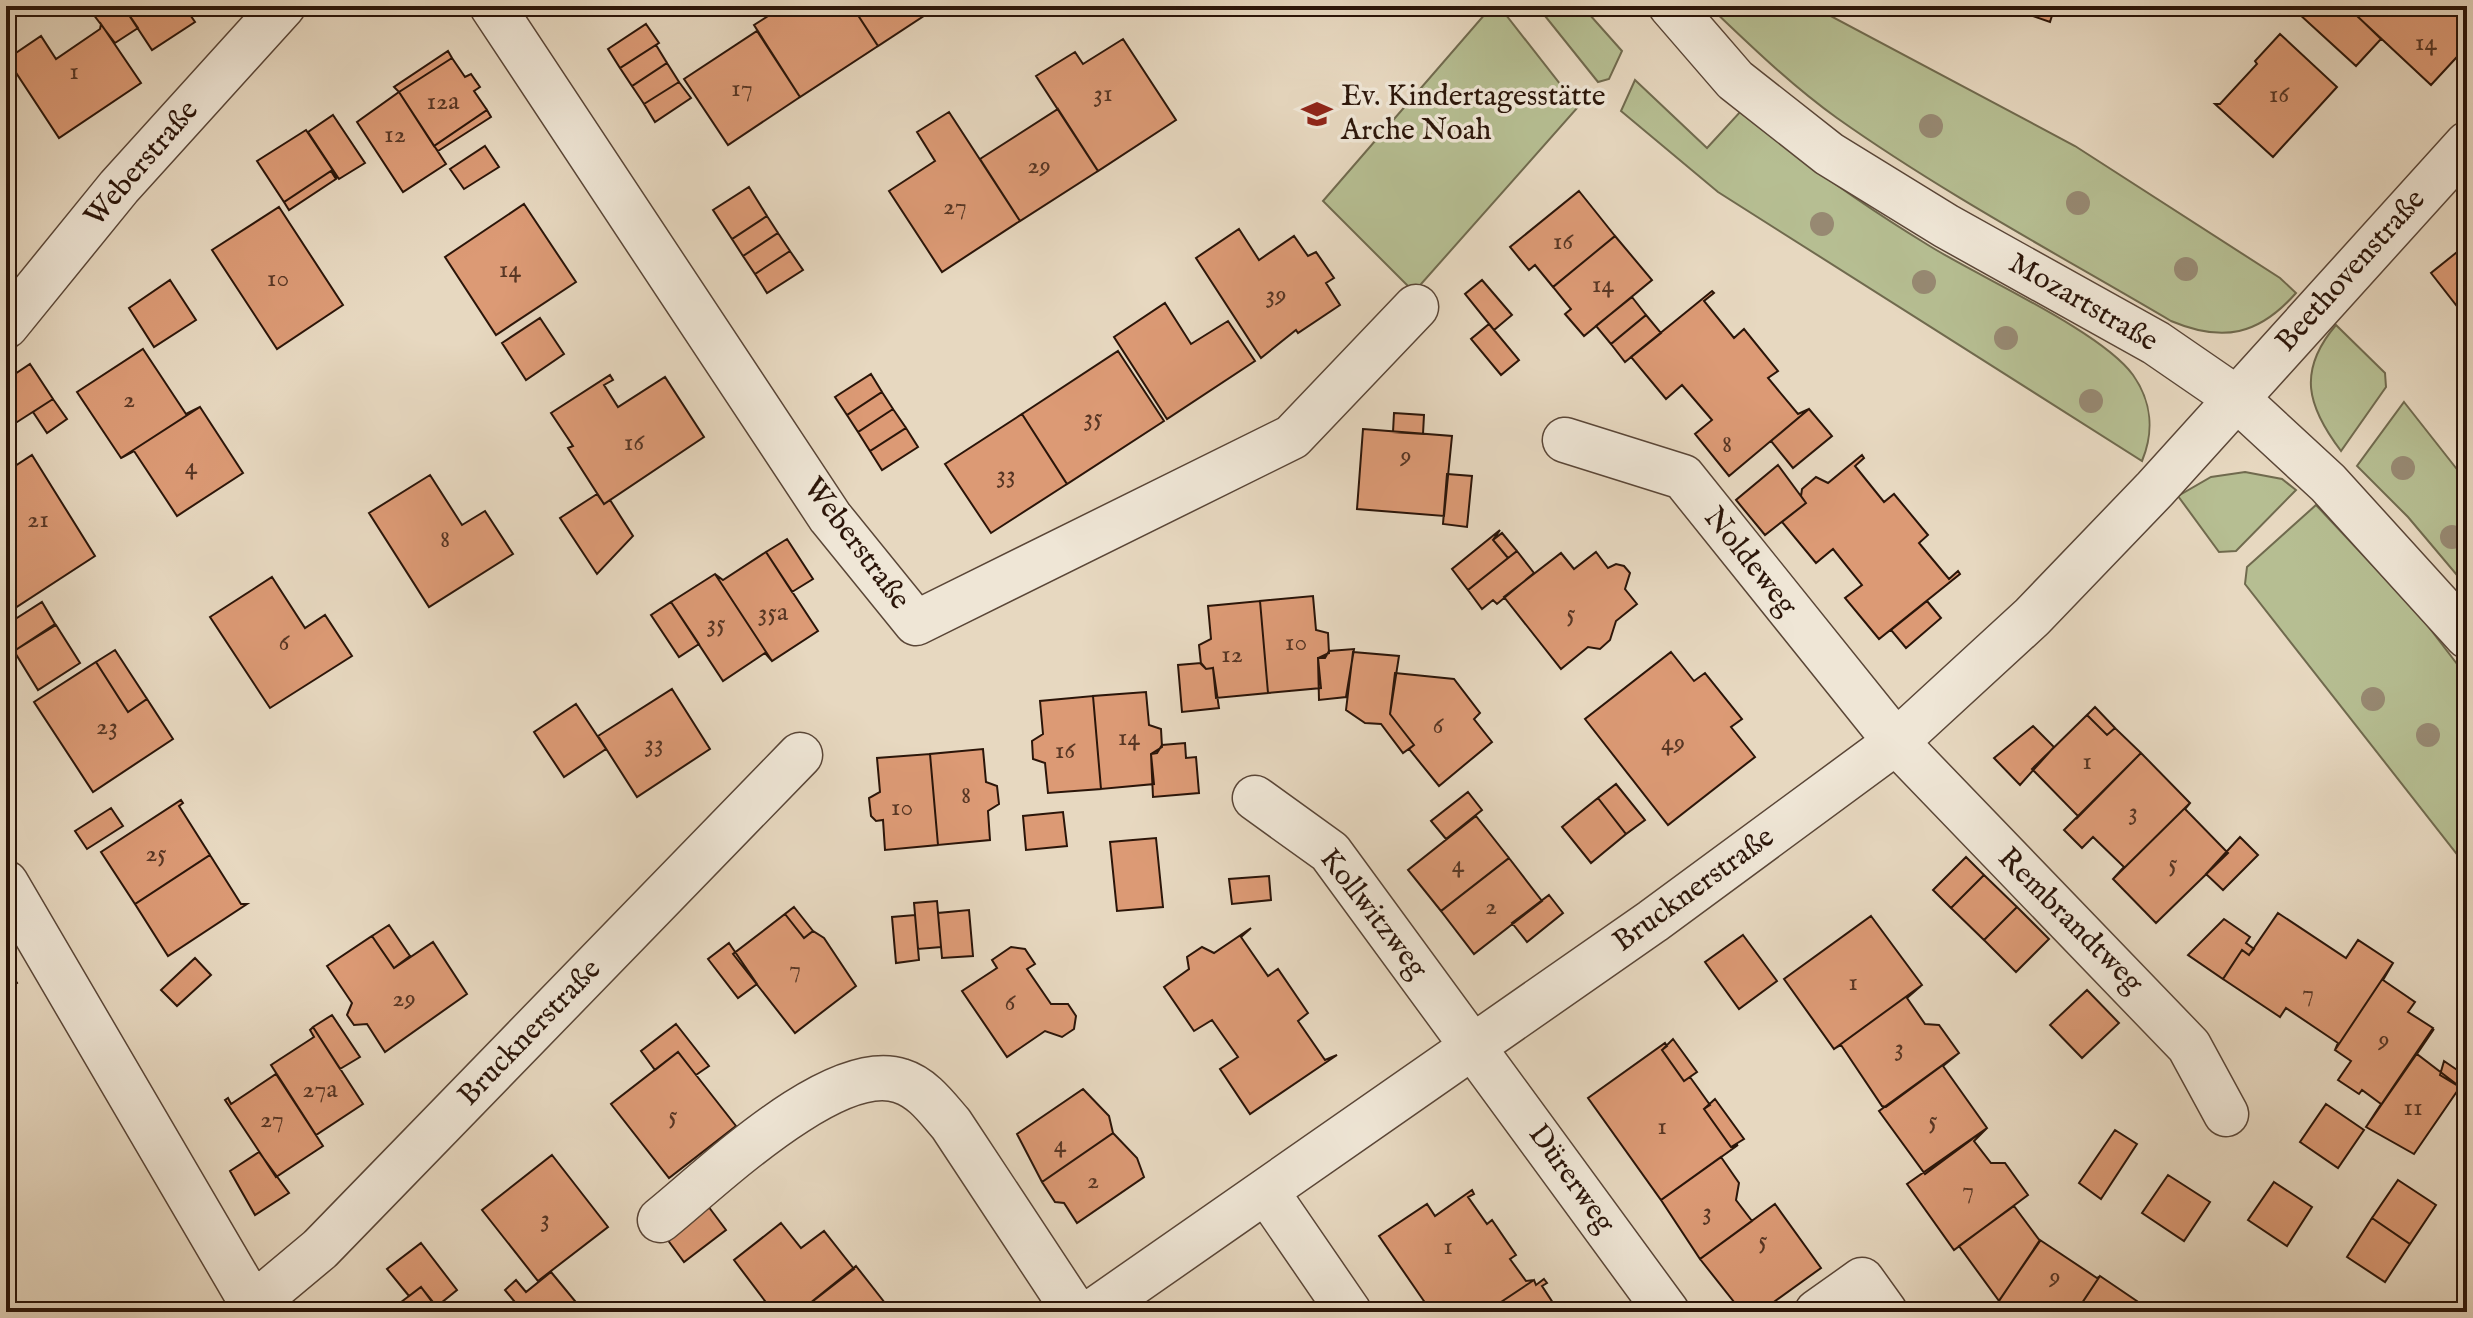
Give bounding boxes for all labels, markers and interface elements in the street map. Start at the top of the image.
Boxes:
house number: 14 [2415,26,2437,59]
house number: 1 [69,55,79,88]
house number: 17 [731,72,753,105]
house number: 31 [1093,77,1113,110]
place label: Ev. Kindertagesstätte Arche Noah [1340,78,1606,150]
house number: 16 [2269,78,2290,111]
house number: 12a [426,85,460,118]
street label: Weberstraße [77,93,207,235]
school or university icon: Ev. Kindertagesstätte Arche Noah [1300,97,1334,131]
house number: 12 [384,118,406,151]
house number: 29 [1027,149,1051,182]
street label: Beethovenstraße [2268,182,2434,360]
house number: 27 [943,190,967,223]
house number: 16 [1553,225,1574,258]
street label: Mozartstraße [2001,245,2165,361]
house number: 14 [499,253,521,286]
house number: 10 [267,262,289,295]
house number: 14 [1592,268,1614,301]
house number: 39 [1265,278,1287,311]
house number: 2 [123,383,135,416]
house number: 35 [1083,401,1103,434]
house number: 16 [624,426,645,459]
house number: 8 [1722,428,1732,461]
house number: 9 [1399,439,1412,472]
house number: 4 [185,450,198,483]
house number: 33 [996,458,1016,491]
street label: Weberstraße [794,470,918,618]
street label: Noldeweg [1695,500,1806,625]
house number: 21 [27,503,49,536]
house number: 8 [440,523,450,556]
house number: 35a [758,596,789,629]
house number: 5 [1566,597,1576,630]
house number: 35 [706,607,726,640]
house number: 6 [279,626,291,659]
house number: 10 [1285,626,1307,659]
house number: 12 [1221,638,1243,671]
house number: 6 [1433,709,1445,742]
house number: 23 [96,710,118,743]
house number: 14 [1118,721,1140,754]
house number: 49 [1661,726,1685,759]
house number: 33 [644,727,664,760]
house number: 16 [1055,734,1076,767]
house number: 1 [2082,745,2092,778]
house number: 8 [961,779,971,812]
house number: 10 [891,791,913,824]
house number: 3 [2128,795,2138,828]
street label: Brucknerstraße [1606,819,1782,961]
house number: 25 [145,837,167,870]
street label: Rembrandtweg [1989,840,2152,1003]
street label: Kollwitzweg [1310,841,1436,987]
house number: 5 [2168,847,2178,880]
house number: 4 [1452,848,1465,881]
house number: 2 [1485,890,1497,923]
street label: Brucknerstraße [450,951,610,1115]
house number: 7 [789,953,801,986]
house number: 1 [1848,966,1858,999]
house number: 7 [2302,977,2314,1010]
house number: 29 [392,982,416,1015]
house number: 6 [1005,986,1017,1019]
house number: 9 [2377,1023,2390,1056]
house number: 3 [1894,1031,1904,1064]
house number: 27a [302,1073,338,1106]
house number: 11 [2403,1091,2423,1124]
house number: 5 [668,1099,678,1132]
house number: 27 [260,1103,284,1136]
house number: 5 [1928,1104,1938,1137]
house number: 1 [1657,1110,1667,1143]
street label: Dürerweg [1519,1117,1624,1241]
house number: 4 [1054,1128,1067,1161]
house number: 2 [1087,1164,1099,1197]
house number: 7 [1962,1174,1974,1207]
house number: 3 [1702,1195,1712,1228]
house number: 3 [540,1202,550,1235]
house number: 5 [1758,1224,1768,1257]
house number: 1 [1443,1230,1453,1263]
house number: 9 [2048,1260,2061,1293]

